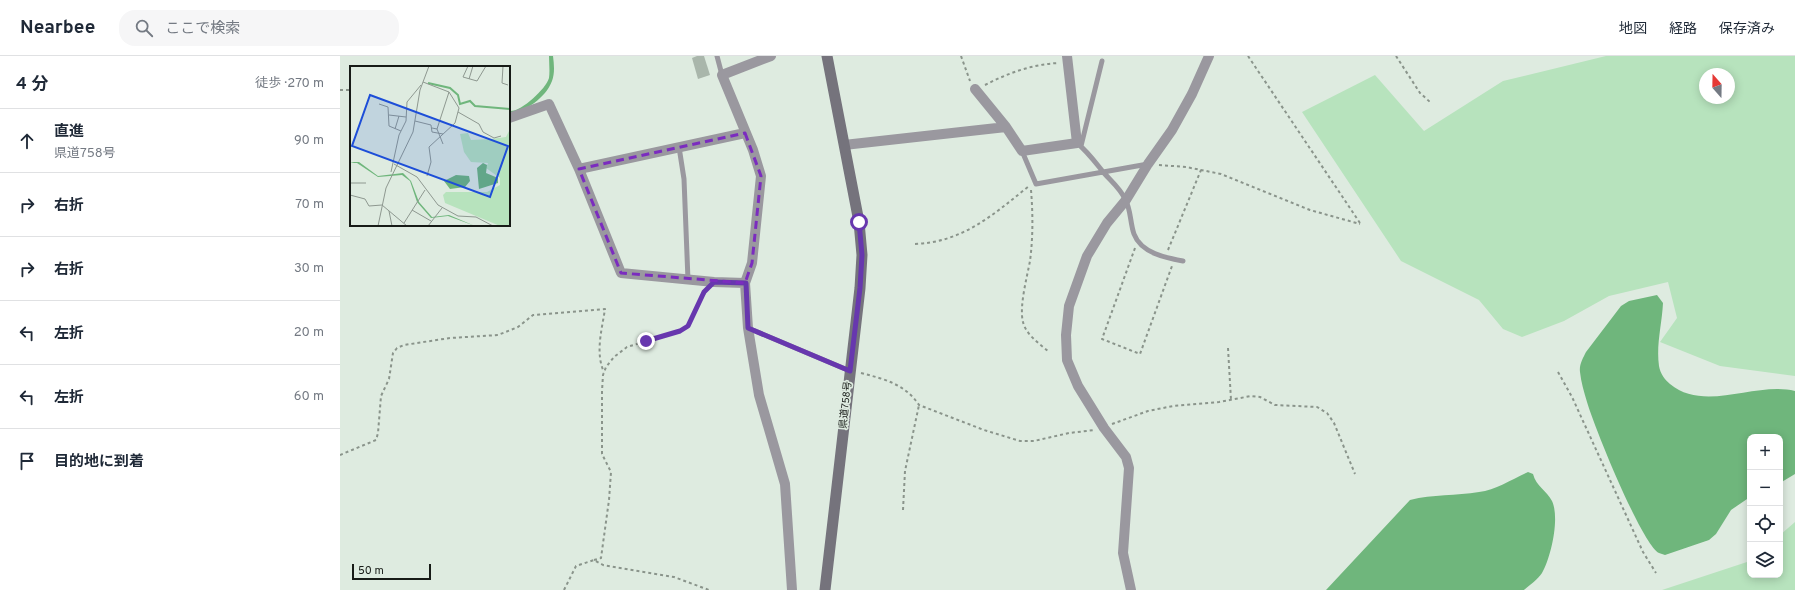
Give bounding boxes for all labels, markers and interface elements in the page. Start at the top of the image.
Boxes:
search box [119,10,399,46]
text: Nearbee [20,16,95,40]
icon: search [133,17,155,39]
text: ここで検索 [165,20,240,39]
text: 地図 [1619,21,1647,38]
text: 経路 [1669,21,1697,38]
text: 保存済み [1719,21,1775,38]
inset map [350,66,510,226]
north arrow [1699,68,1735,104]
text: 4 分 [16,74,48,96]
text: 徒歩 · 270 m [255,76,324,92]
text: 直進 [54,123,84,142]
icon: ahead [16,130,38,152]
text: 90 m [294,133,324,149]
text: 県道758号 [54,146,116,162]
icon: right [16,194,38,216]
text: 右折 [54,197,84,216]
text: 70 m [295,197,324,213]
route start [850,213,868,231]
icon: right [16,258,38,280]
text: 右折 [54,261,84,280]
text: 30 m [294,261,324,277]
icon: left [16,322,38,344]
text: 左折 [54,325,84,344]
text: 20 m [294,325,324,341]
route end [637,332,655,350]
street label: 県道758号 [837,381,855,429]
icon: left [16,386,38,408]
text: 左折 [54,389,84,408]
text: 60 m [294,389,324,405]
map controls [1747,434,1783,578]
button: + [1747,434,1783,470]
icon: arrive [16,450,38,472]
text: 目的地に到着 [54,453,144,472]
button: − [1747,470,1783,506]
button: locate [1747,506,1783,542]
button: layers [1747,542,1783,578]
scale bar [352,562,431,581]
text: 50 m [358,564,384,578]

